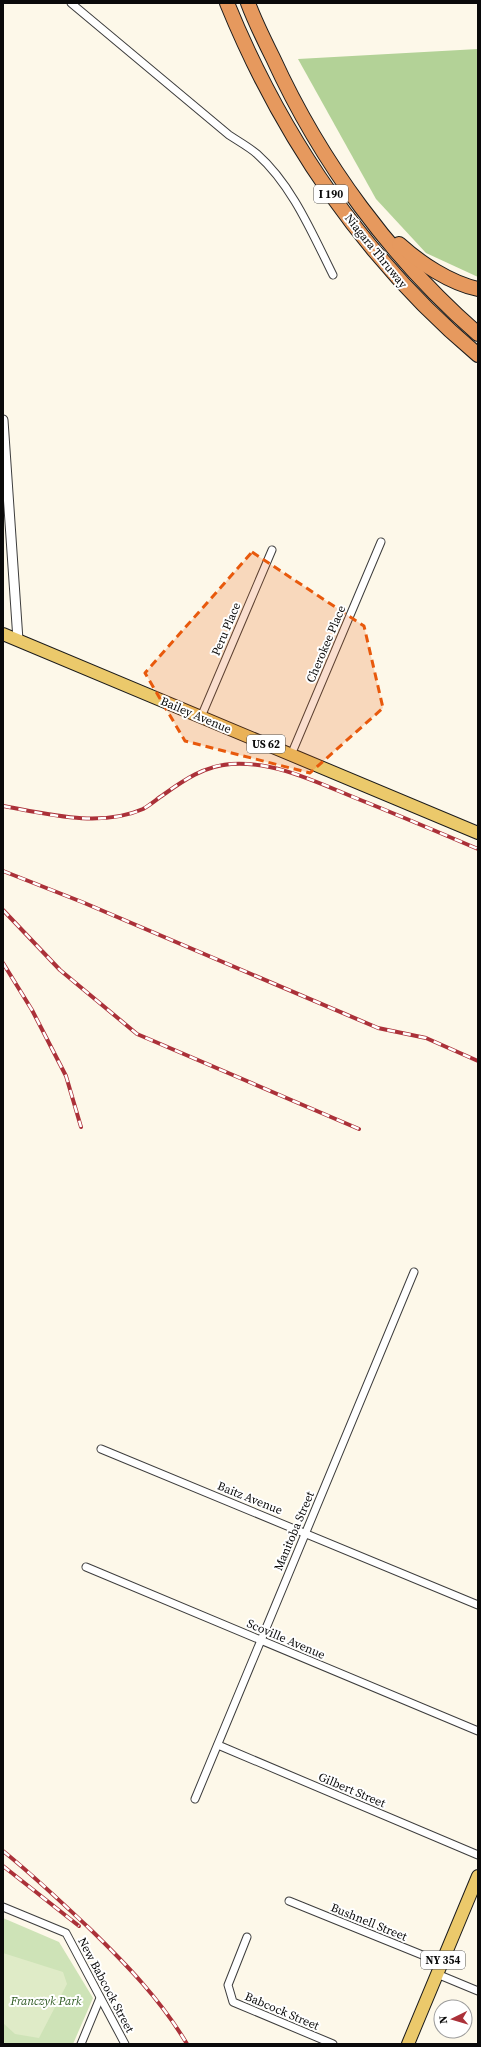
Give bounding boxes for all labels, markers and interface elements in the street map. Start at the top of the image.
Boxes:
road number: I 190 [314,185,348,203]
street label: Niagara Thruway [341,210,412,292]
street label: Peru Place [208,600,244,658]
street label: Cherokee Place [303,603,349,685]
street label: Bailey Avenue [158,693,234,737]
road number: US 62 [247,735,285,753]
street label: Baitz Avenue [215,1478,285,1518]
street label: Manitoba Street [270,1489,318,1573]
street label: Scoville Avenue [244,1615,328,1663]
street label: Gilbert Street [316,1769,388,1811]
street label: Bushnell Street [329,1899,410,1945]
street label: New Babcock Street [74,1935,138,2036]
road number: NY 354 [421,1951,465,1969]
street label: Babcock Street [242,1988,322,2034]
park label: Franczyk Park [9,1993,82,2009]
north arrow [433,1999,473,2039]
text: N [436,2015,451,2024]

